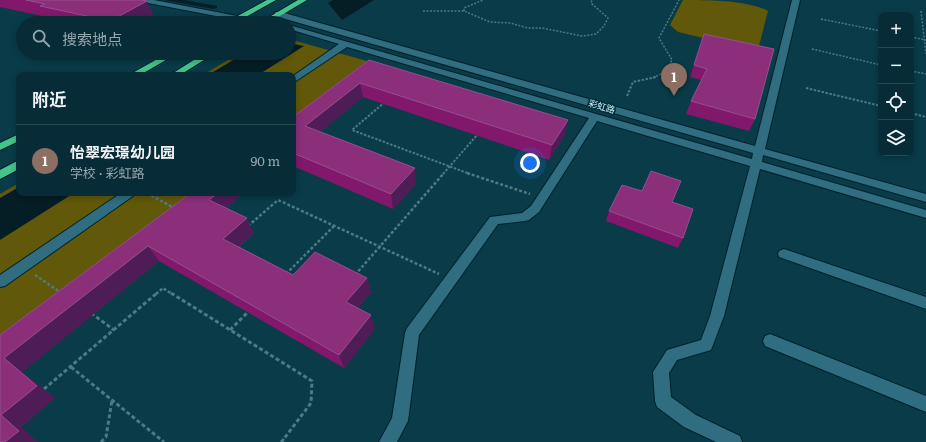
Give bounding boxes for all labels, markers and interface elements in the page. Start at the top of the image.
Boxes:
map controls [878,12,914,156]
button: + [878,12,914,48]
search box [16,16,296,60]
icon: search [30,27,52,49]
text: 搜索地点 [62,27,122,50]
button: − [878,48,914,84]
pin: 1 [661,63,687,96]
button: locate [878,84,914,120]
text: 附近 [32,86,66,111]
street label: 彩虹路 [587,96,617,116]
button: layers [878,120,914,156]
text: 怡翠宏璟幼儿园 [70,140,175,163]
text: 1 [42,151,48,170]
text: 90 m [250,151,280,170]
your location [520,153,540,173]
text: 学校 · 彩虹路 [70,163,145,182]

